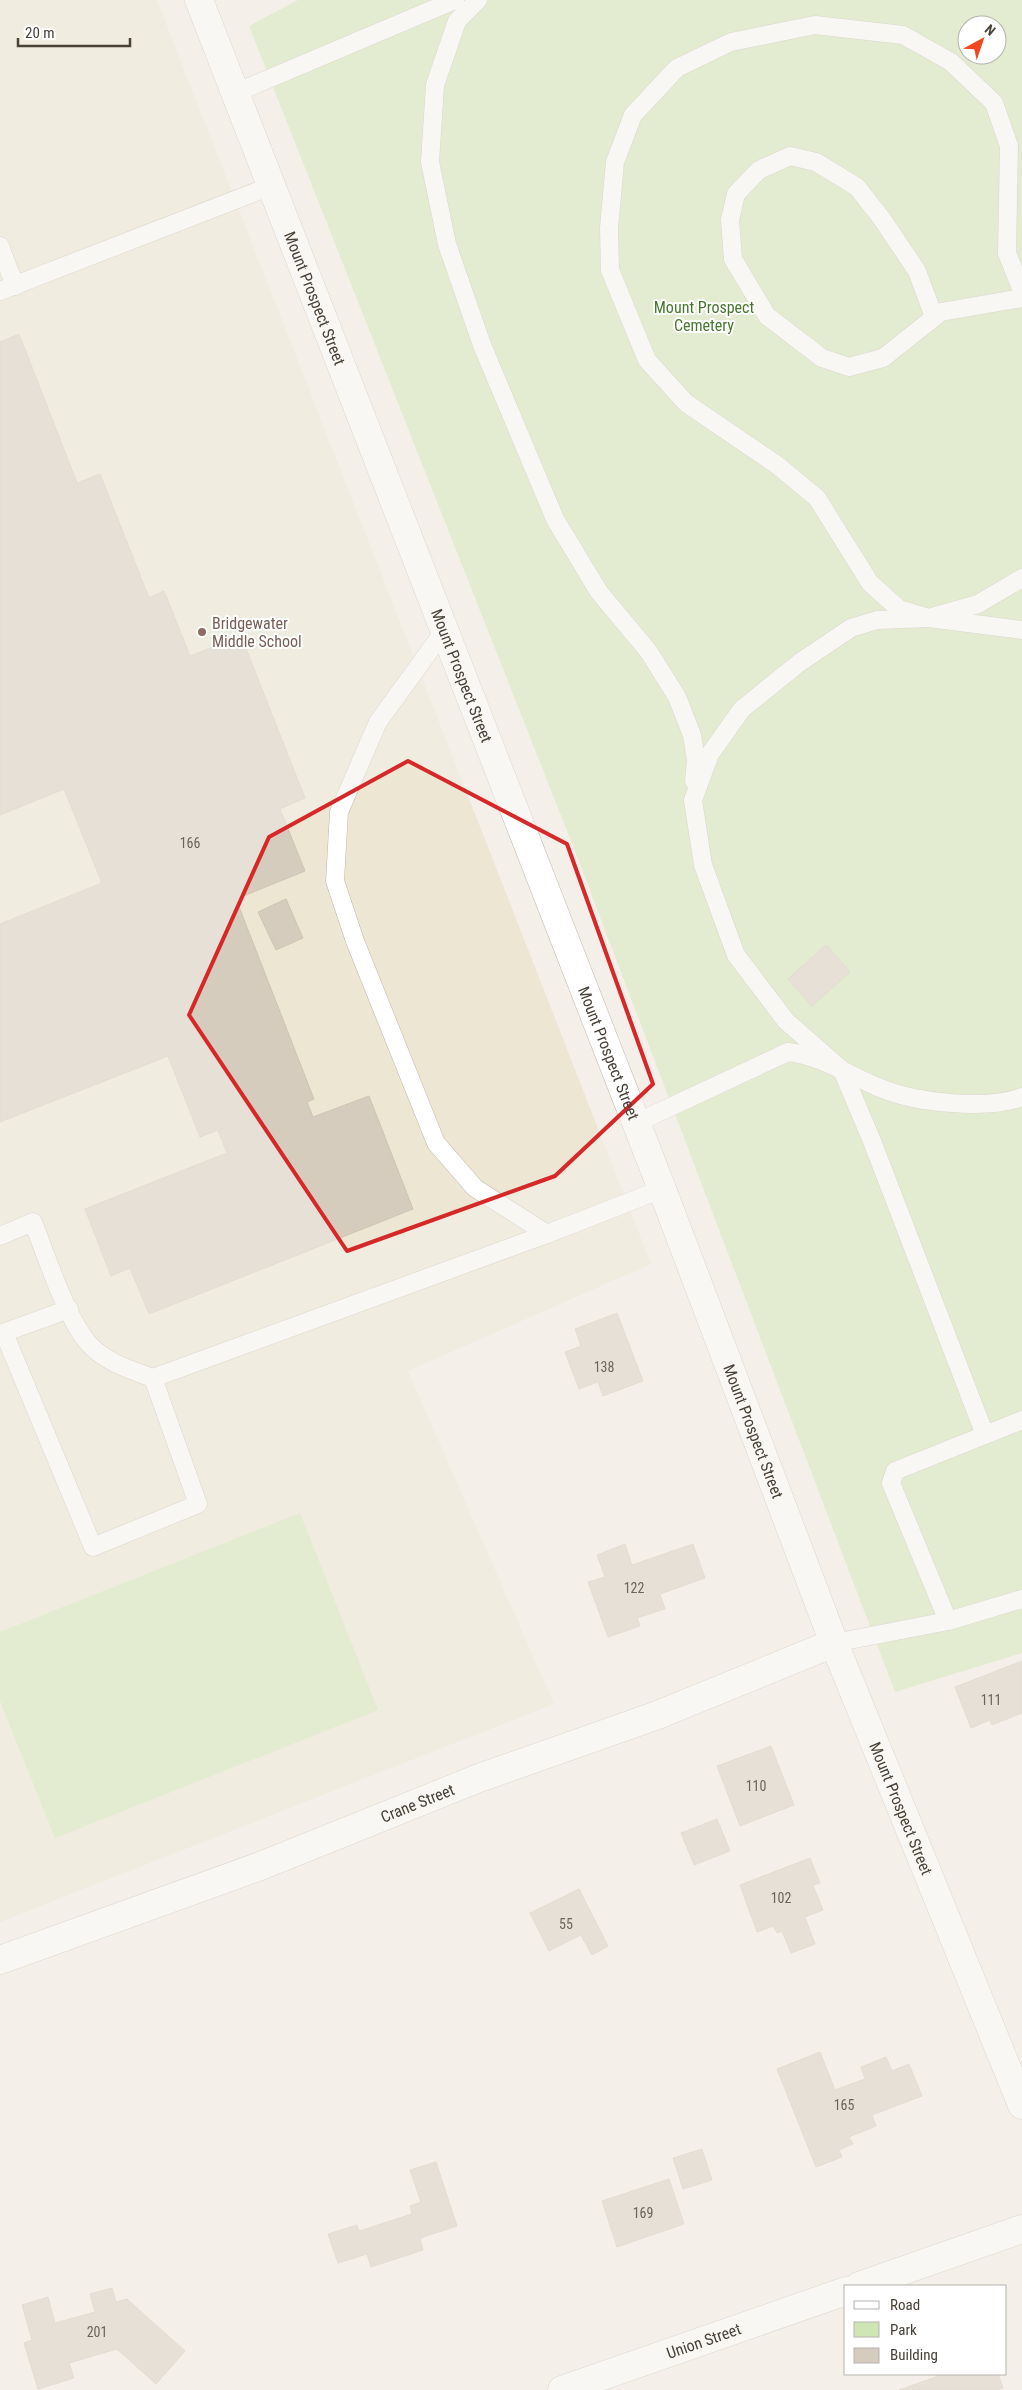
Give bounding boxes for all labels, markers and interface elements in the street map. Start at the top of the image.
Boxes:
scale bar [18,15,130,47]
north arrow [957,15,1007,65]
text: N [982,21,999,39]
text: 20 m [25,24,55,42]
street label: Mount Prospect Street [280,229,349,368]
park label: Mount Prospect Cemetery [654,298,754,335]
street label: Mount Prospect Street [427,606,496,745]
place label: Bridgewater Middle School [212,614,302,651]
marker: Bridgewater Middle School [196,626,208,638]
house number: 166 [180,835,200,851]
street label: Mount Prospect Street [574,984,643,1123]
house number: 138 [594,1359,614,1375]
street label: Mount Prospect Street [719,1362,787,1501]
house number: 122 [624,1580,644,1596]
house number: 111 [981,1692,1001,1708]
street label: Mount Prospect Street [865,1739,936,1878]
house number: 110 [746,1778,766,1794]
street label: Crane Street [378,1780,457,1827]
house number: 102 [771,1890,791,1906]
house number: 55 [559,1916,573,1932]
house number: 165 [834,2097,854,2113]
house number: 169 [633,2205,653,2221]
legend [844,2285,1007,2375]
text: Road [890,2296,920,2314]
street label: Union Street [664,2319,744,2363]
text: Park [890,2321,917,2339]
house number: 201 [87,2324,107,2340]
text: Building [890,2346,938,2364]

